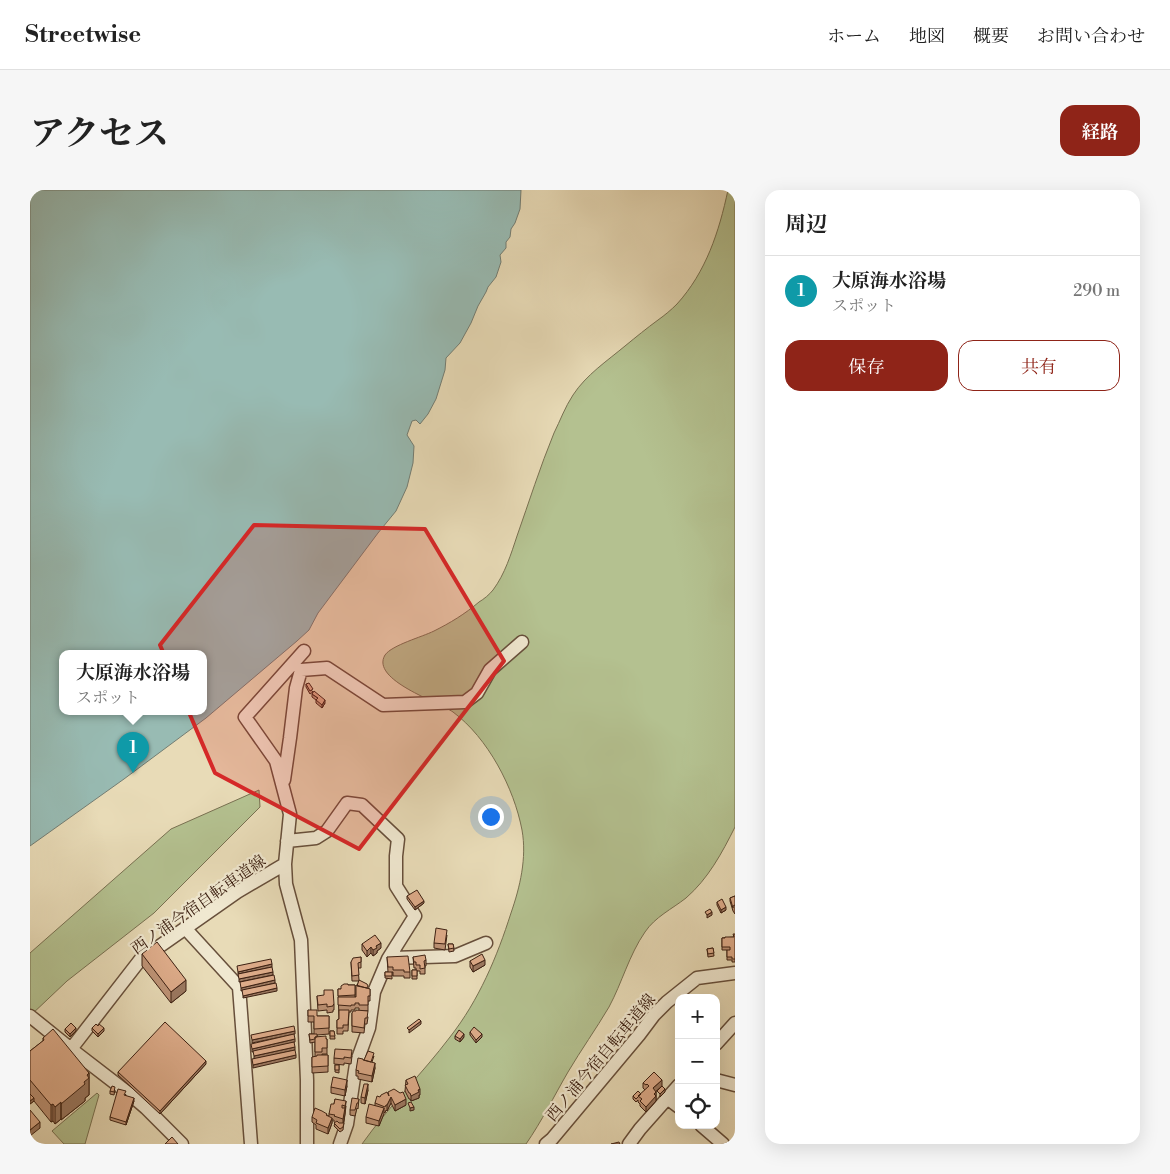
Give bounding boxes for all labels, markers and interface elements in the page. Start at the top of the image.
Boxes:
text: Streetwise [25,20,141,50]
text: ホーム [827,25,881,48]
text: 地図 [909,25,945,48]
text: 概要 [973,25,1009,48]
text: お問い合わせ [1037,25,1145,48]
button: 経路 [1060,105,1140,156]
text: アクセス [30,113,169,156]
text: 周辺 [785,212,827,238]
text: 大原海水浴場 [832,269,946,293]
text: 1 [797,281,805,301]
text: 290 m [1073,281,1120,301]
text: スポット [832,296,896,316]
button: 保存 [785,340,948,391]
button: 共有 [958,340,1120,391]
popup [59,650,207,715]
text: 大原海水浴場 [76,661,190,685]
text: スポット [76,688,140,708]
pin: 1 [117,732,149,773]
your location [478,804,504,830]
street label: 西ノ浦今宿自転車道線 [127,851,270,959]
street label: 西ノ浦今宿自転車道線 [542,990,660,1125]
map controls [675,994,720,1129]
button: + [675,994,720,1039]
button: − [675,1039,720,1084]
button: locate [675,1084,720,1129]

